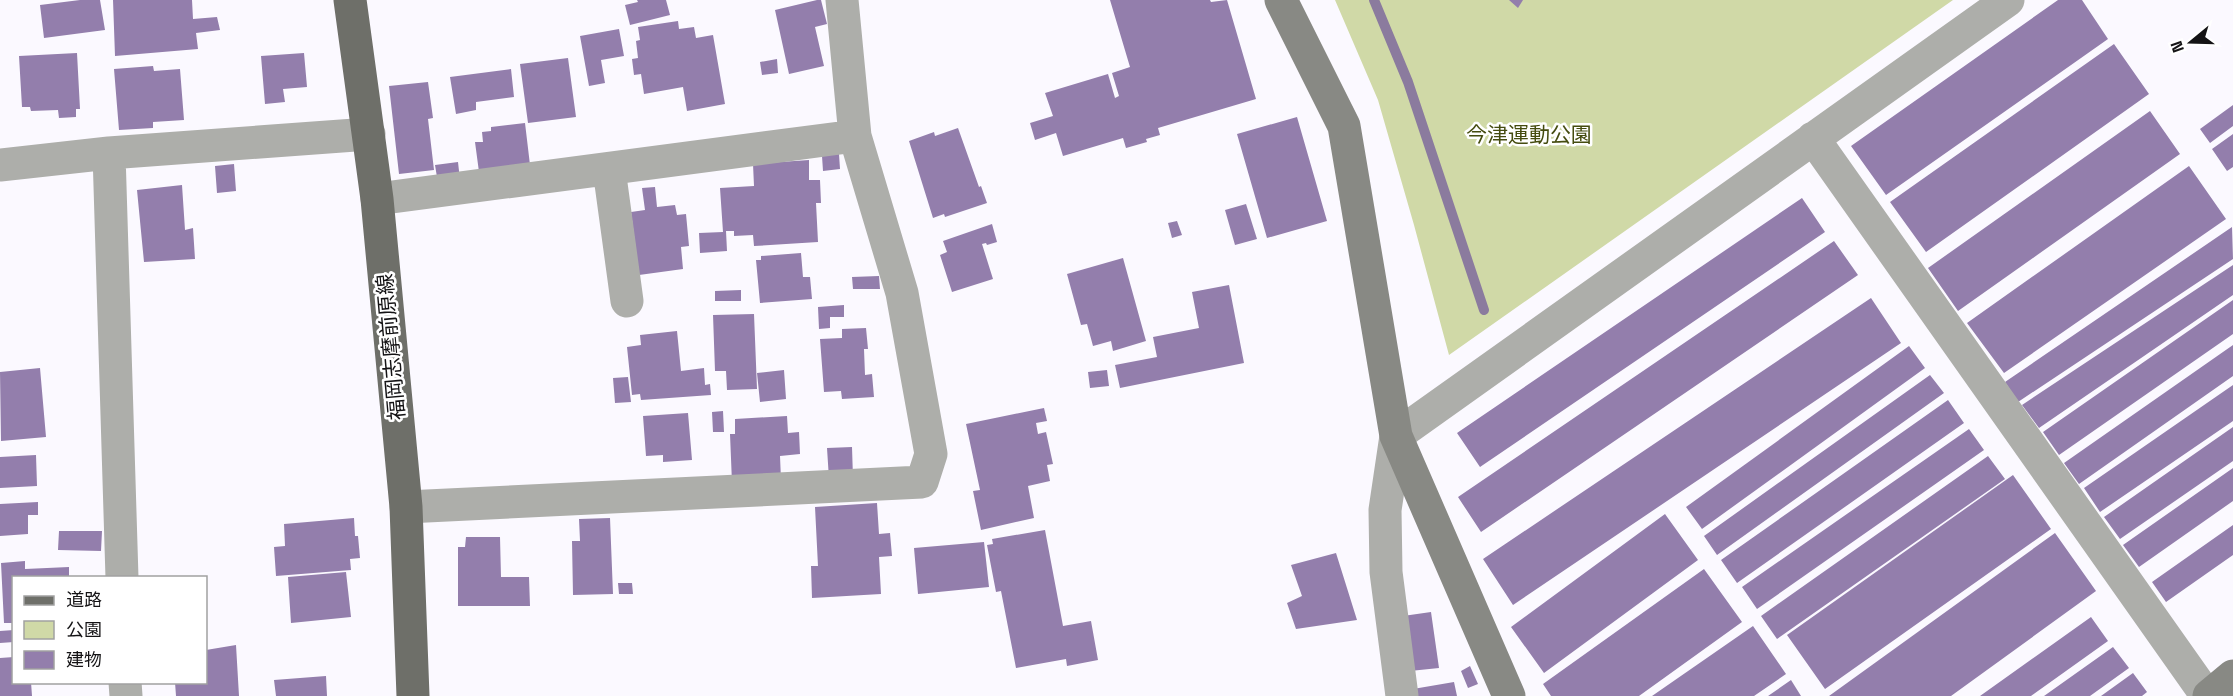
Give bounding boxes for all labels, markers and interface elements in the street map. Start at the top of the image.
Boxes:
north arrow [2161,12,2221,72]
text: N [2166,38,2189,55]
park label: 今津運動公園 [1466,121,1592,148]
street label: 福岡志摩前原線 [371,273,410,421]
legend [12,576,207,684]
text: 道路 [66,588,102,611]
text: 公園 [66,618,102,641]
text: 建物 [66,648,102,671]

